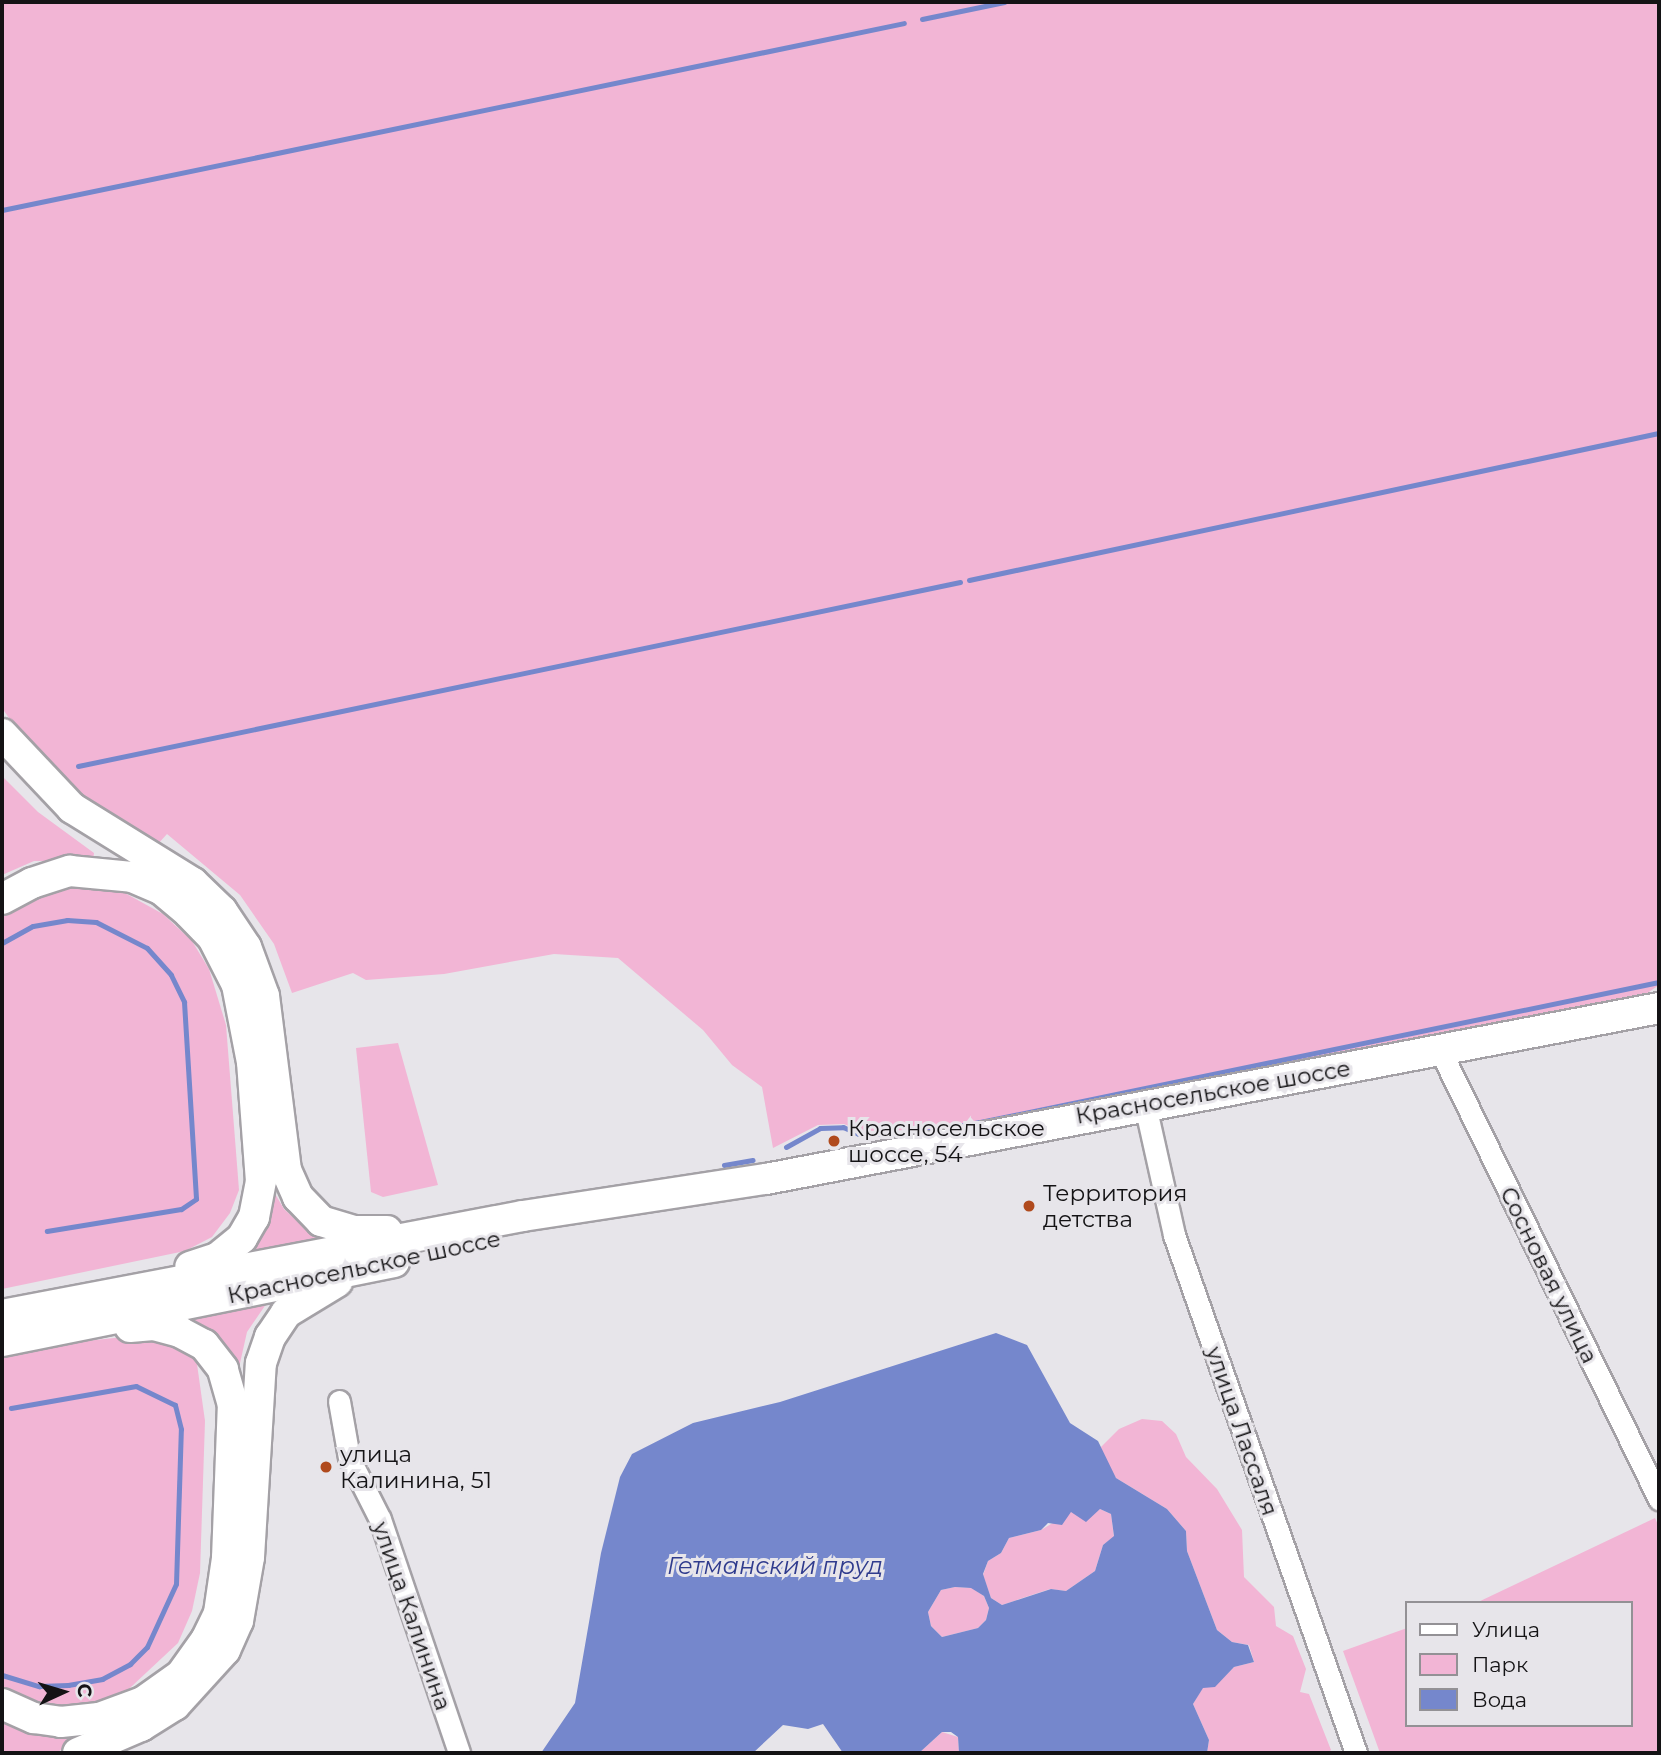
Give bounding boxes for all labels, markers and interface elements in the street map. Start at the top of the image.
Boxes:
street label: Красносельское шоссе [1073,1054,1353,1130]
place label: Красносельское шоссе, 54 [848,1114,1045,1168]
marker: Красносельское шоссе, 54 [826,1133,842,1149]
place label: Территория детства [1043,1179,1187,1233]
street label: Сосновая улица [1494,1182,1604,1368]
marker: Территория детства [1021,1198,1037,1214]
street label: Красносельское шоссе [225,1225,503,1309]
street label: улица Лассаля [1200,1343,1284,1519]
place label: улица Калинина, 51 [340,1440,492,1494]
marker: улица Калинина, 51 [318,1459,334,1475]
street label: улица Калинина [367,1518,457,1714]
water label: Гетманский пруд [667,1552,883,1580]
legend [1406,1601,1633,1727]
text: Улица [1472,1617,1540,1642]
text: Парк [1472,1652,1528,1677]
north arrow [28,1657,98,1727]
text: С [72,1683,96,1698]
text: Вода [1472,1687,1527,1712]

